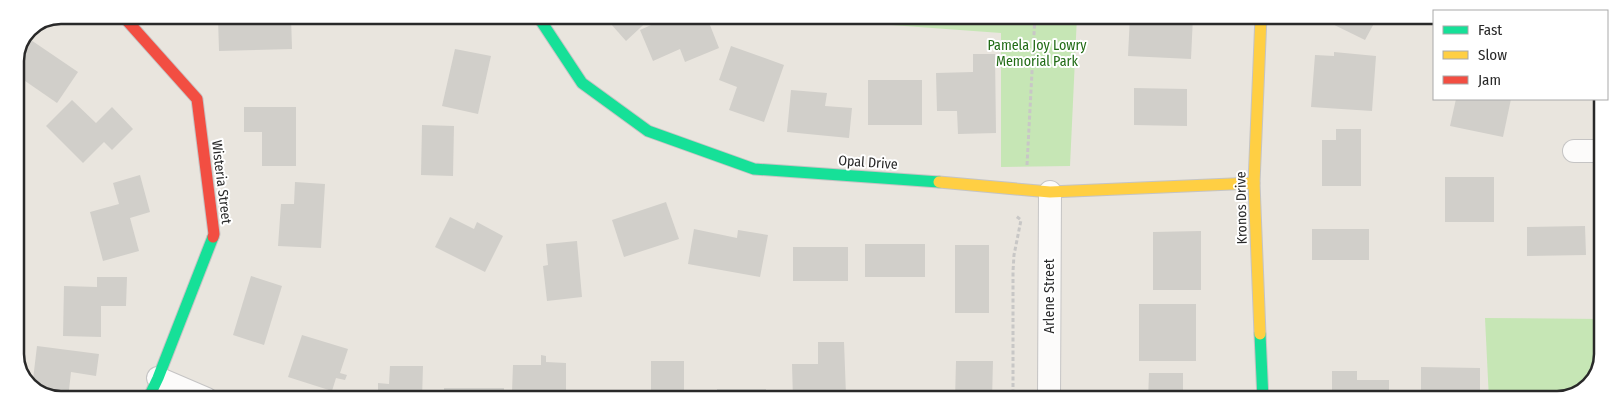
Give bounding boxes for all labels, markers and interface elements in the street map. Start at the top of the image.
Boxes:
legend [1433,10,1608,100]
text: Fast [1478,21,1502,39]
park label: Pamela Joy Lowry Memorial Park [987,37,1087,70]
text: Slow [1478,46,1507,64]
text: Jam [1478,71,1501,89]
street label: Wisteria Street [208,139,235,225]
street label: Opal Drive [838,152,898,173]
street label: Kronos Drive [1232,171,1251,245]
street label: Arlene Street [1041,258,1058,333]

